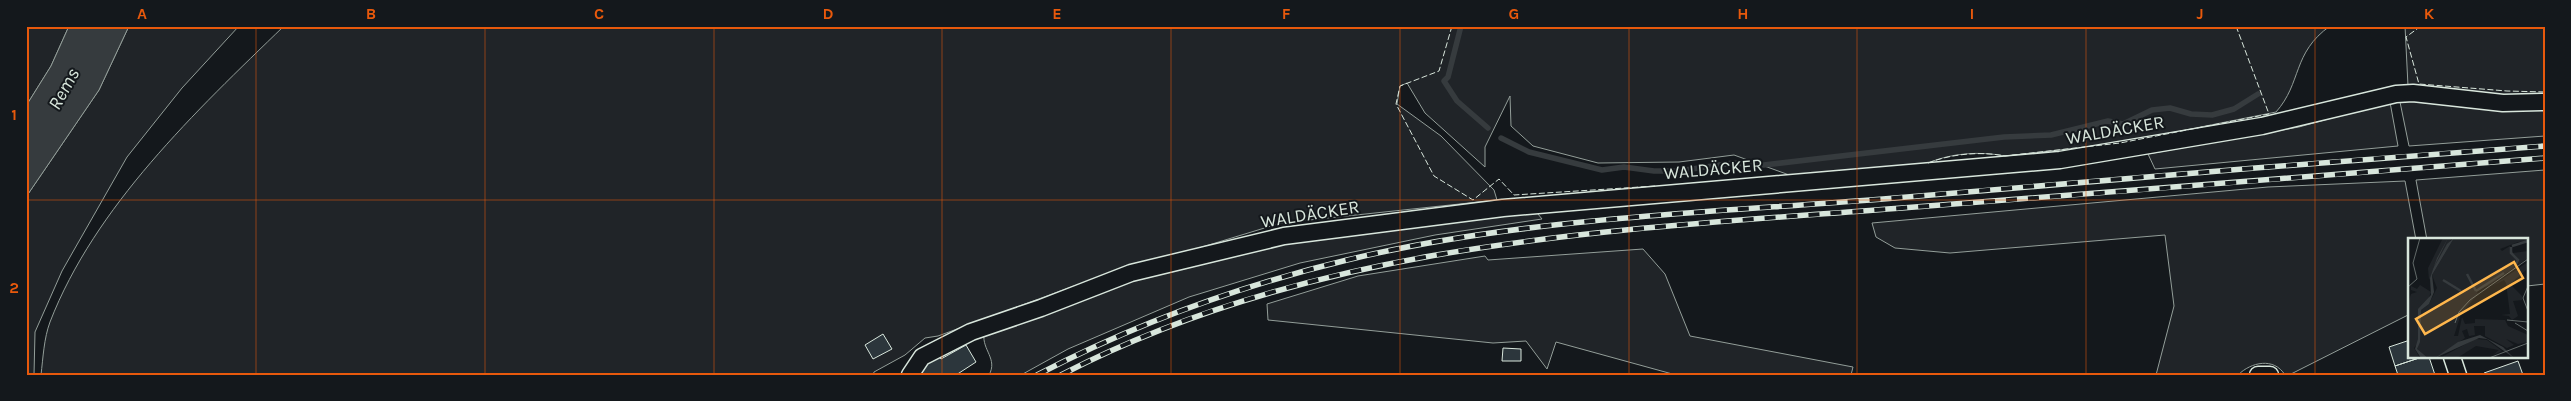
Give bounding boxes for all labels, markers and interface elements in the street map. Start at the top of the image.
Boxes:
text: A [137,4,147,23]
text: B [366,4,376,23]
text: C [594,4,604,23]
text: D [823,4,834,23]
text: E [1052,4,1062,23]
text: F [1282,4,1291,23]
text: G [1509,4,1519,23]
text: H [1737,4,1749,23]
text: I [1970,4,1974,23]
text: J [2196,4,2204,23]
text: K [2424,4,2435,23]
water label: Rems [44,64,84,114]
text: 1 [11,105,17,124]
street label: WALDÄCKER [2064,111,2166,149]
street label: WALDÄCKER [1662,154,1764,184]
street label: WALDÄCKER [1259,195,1361,233]
inset map [2408,238,2528,358]
text: 2 [9,278,19,297]

